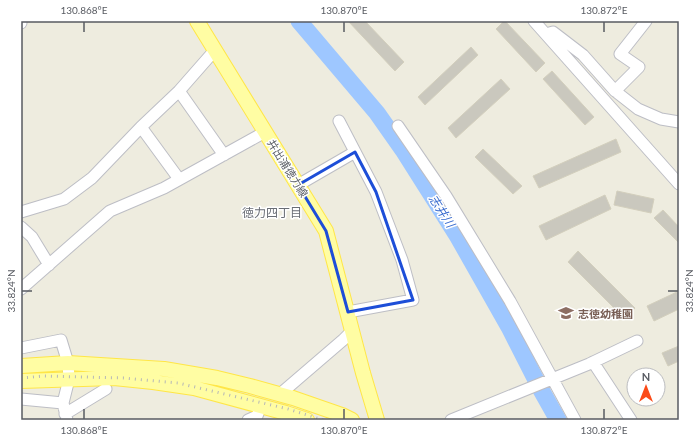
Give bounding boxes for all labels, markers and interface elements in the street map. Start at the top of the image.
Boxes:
text: 130.868°E [60,4,108,16]
text: 130.870°E [320,4,368,16]
text: 130.872°E [580,4,628,16]
street label: 井出浦徳力線 [265,137,311,199]
water label: 志井川 [426,192,459,232]
district label: 徳力四丁目 [242,205,302,220]
text: 33.824°N [5,269,17,313]
text: 33.824°N [683,269,695,313]
school or university icon: 志徳幼稚園 [557,304,575,322]
place label: 志徳幼稚園 [578,307,633,320]
north arrow [626,367,666,407]
text: N [642,370,650,383]
text: 130.868°E [60,424,108,436]
text: 130.870°E [320,424,368,436]
text: 130.872°E [580,424,628,436]

